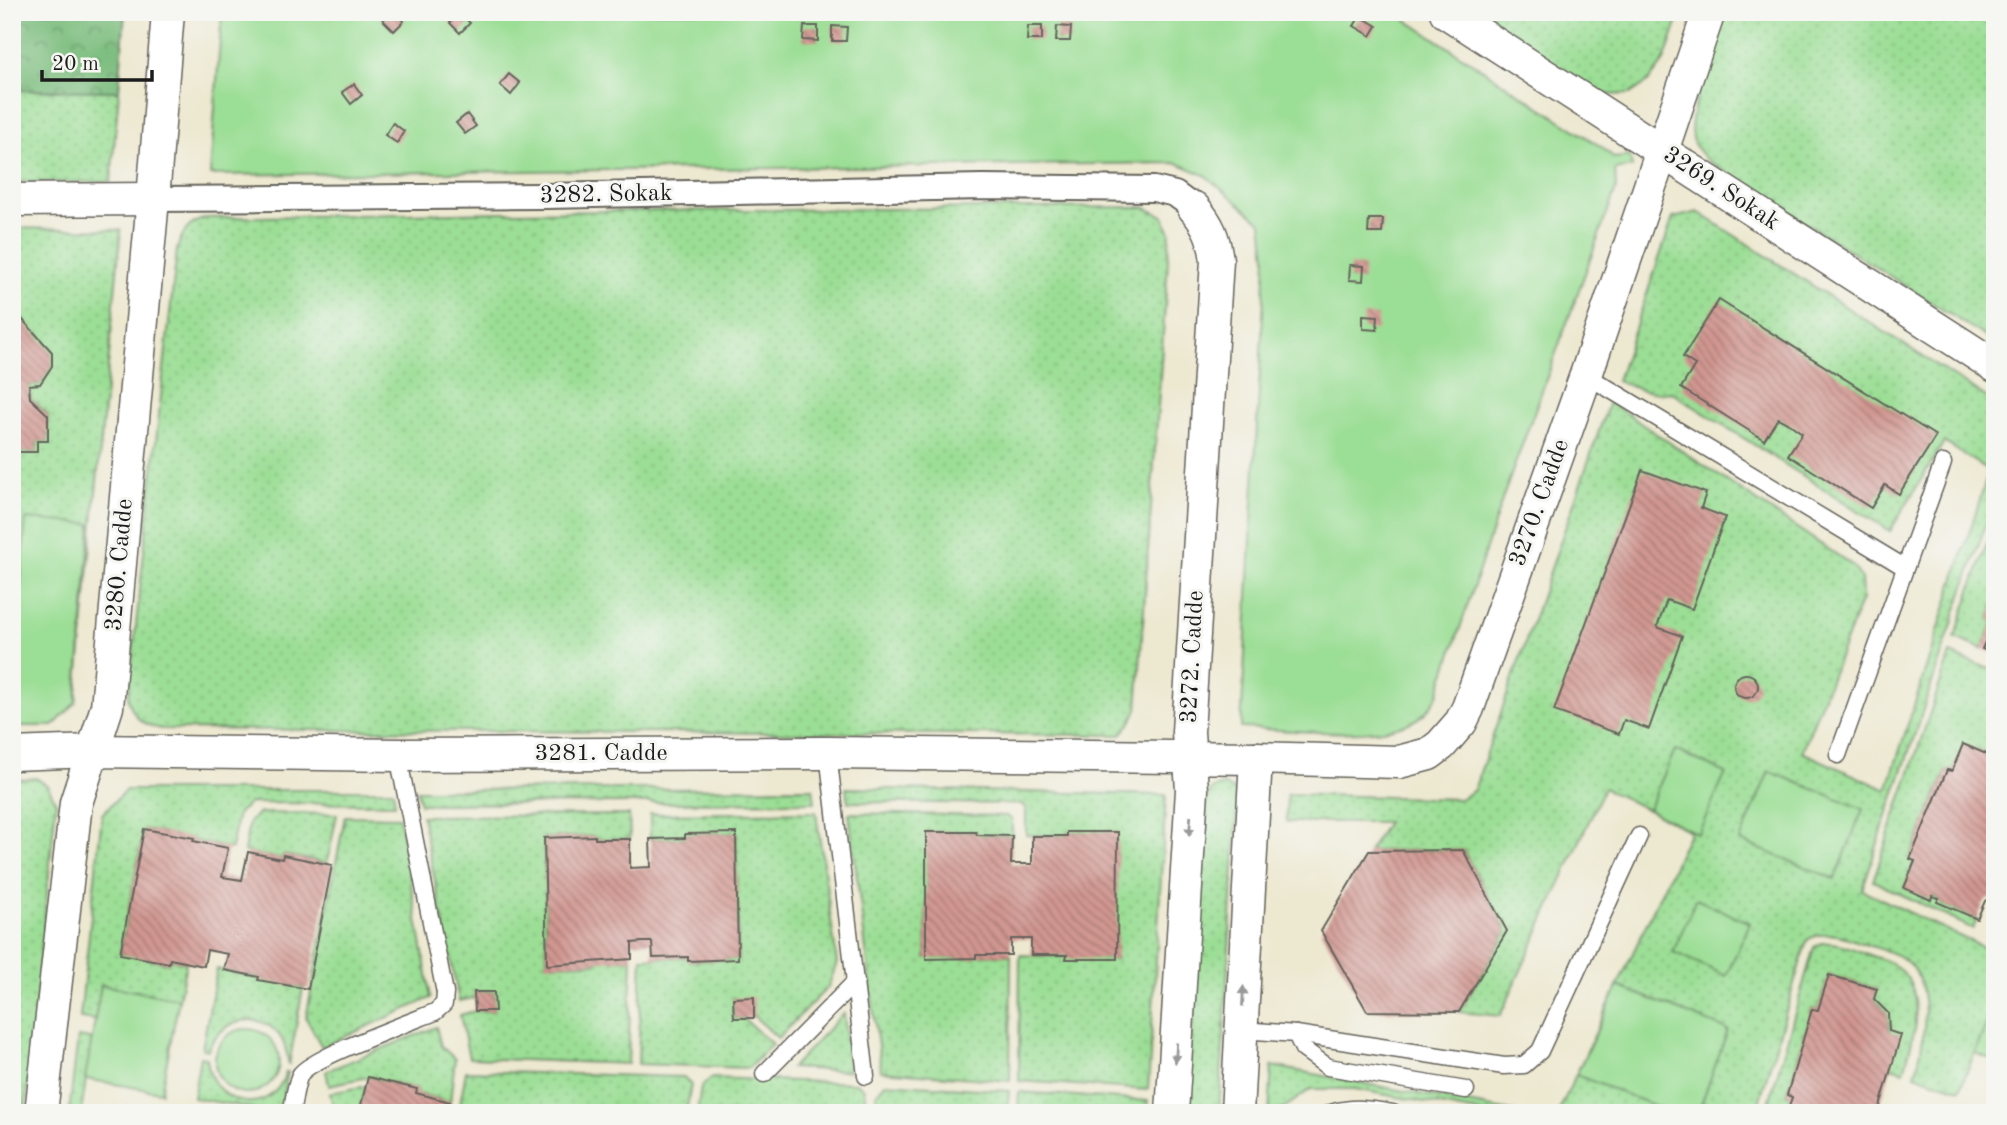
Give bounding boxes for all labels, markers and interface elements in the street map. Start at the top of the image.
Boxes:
scale bar [42,38,152,82]
text: 20 m [52,54,99,75]
street label: 3269. Sokak [1659,143,1783,235]
street label: 3282. Sokak [539,182,673,208]
street label: 3270. Cadde [1506,436,1574,570]
street label: 3280. Cadde [102,498,138,632]
street label: 3272. Cadde [1178,590,1208,724]
street label: 3281. Cadde [534,742,668,766]
one-way arrow [1184,815,1195,837]
one-way arrow [1238,984,1249,1006]
one-way arrow [1170,1042,1181,1064]

